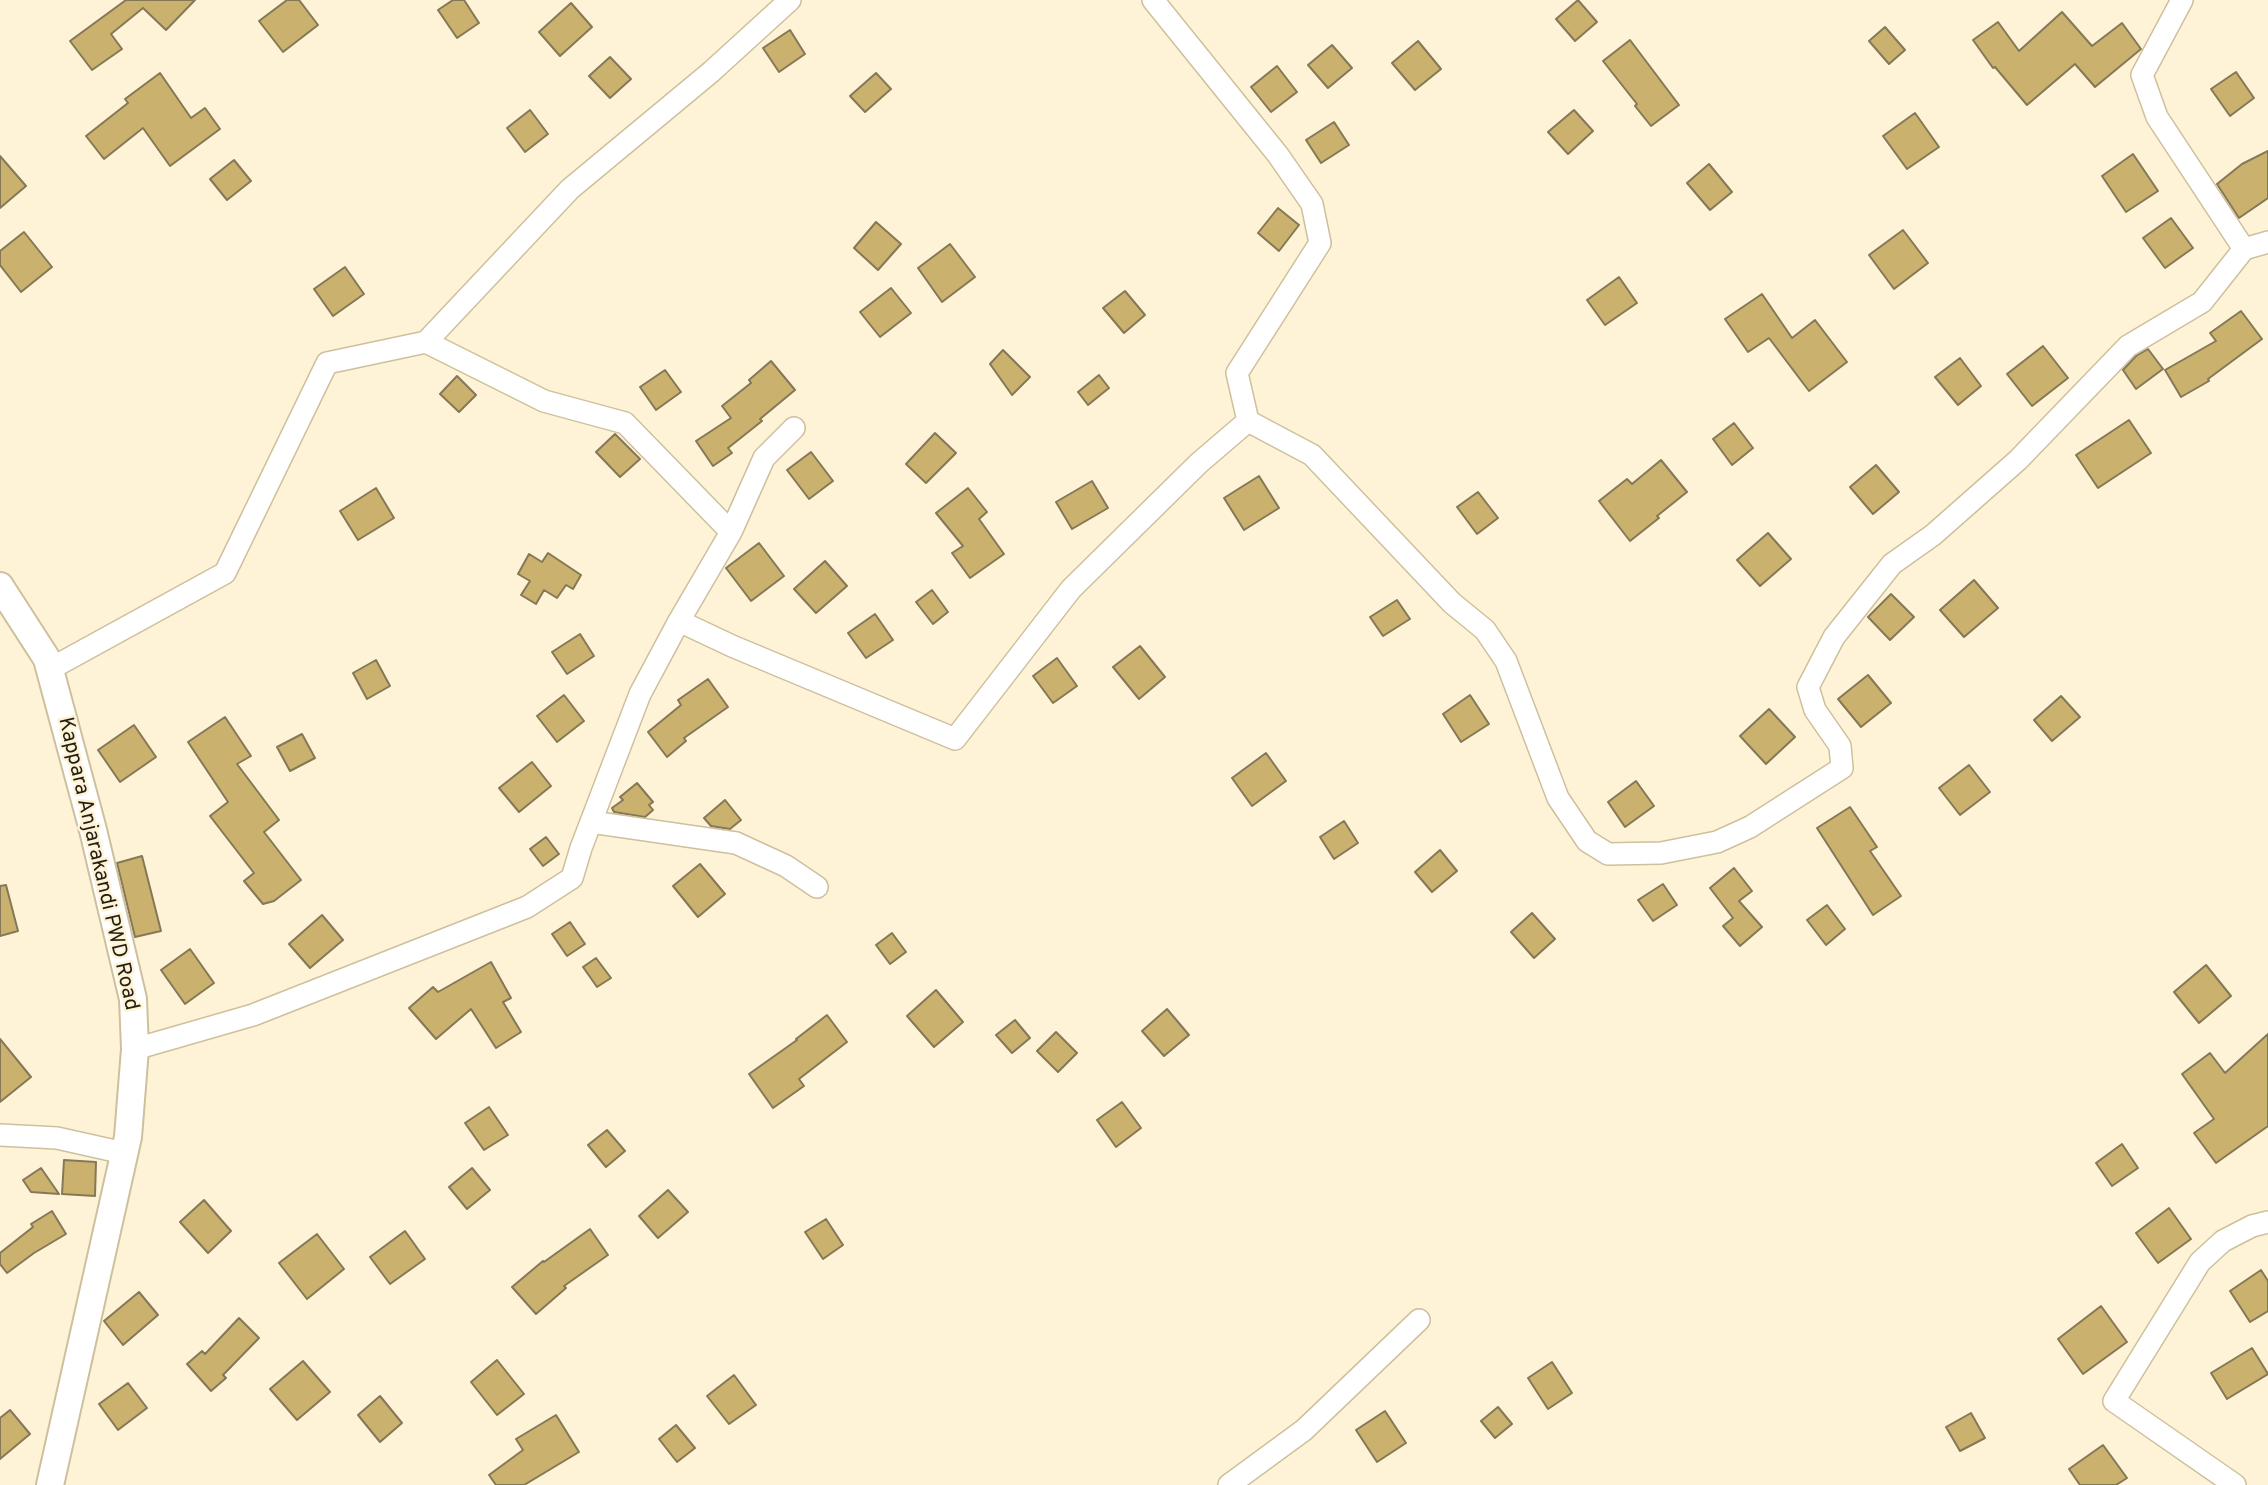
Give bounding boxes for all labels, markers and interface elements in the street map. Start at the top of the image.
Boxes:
street label: Kappara Anjarakandi PWD Road [51,715,143,1013]

